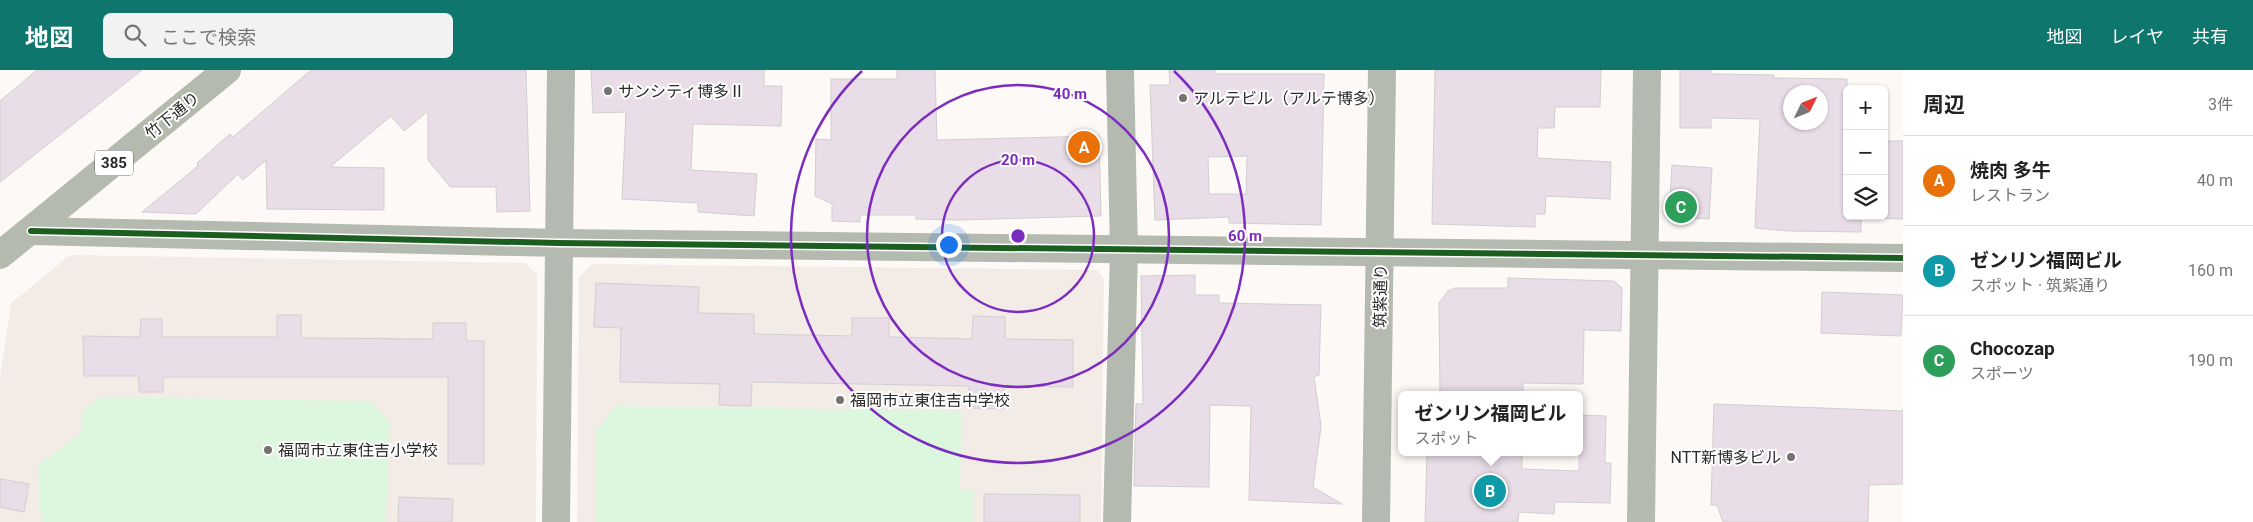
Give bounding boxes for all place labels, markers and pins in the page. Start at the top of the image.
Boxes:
place label: サンシティ博多Ⅱ [618,82,745,101]
marker: サンシティ博多Ⅱ [602,85,614,97]
place label: アルテビル（アルテ博多） [1193,89,1385,108]
marker: アルテビル（アルテ博多） [1177,92,1189,104]
pin: A [1068,128,1100,166]
pin: C [1665,188,1697,226]
centre of rings [1009,227,1027,245]
place label: 福岡市立東住吉中学校 [850,391,1010,410]
marker: 福岡市立東住吉中学校 [834,394,846,406]
place label: 福岡市立東住吉小学校 [278,441,438,460]
marker: 福岡市立東住吉小学校 [262,444,274,456]
place label: NTT新博多ビル [1671,448,1781,467]
marker: NTT新博多ビル [1785,451,1797,463]
pin: B [1474,472,1506,510]

